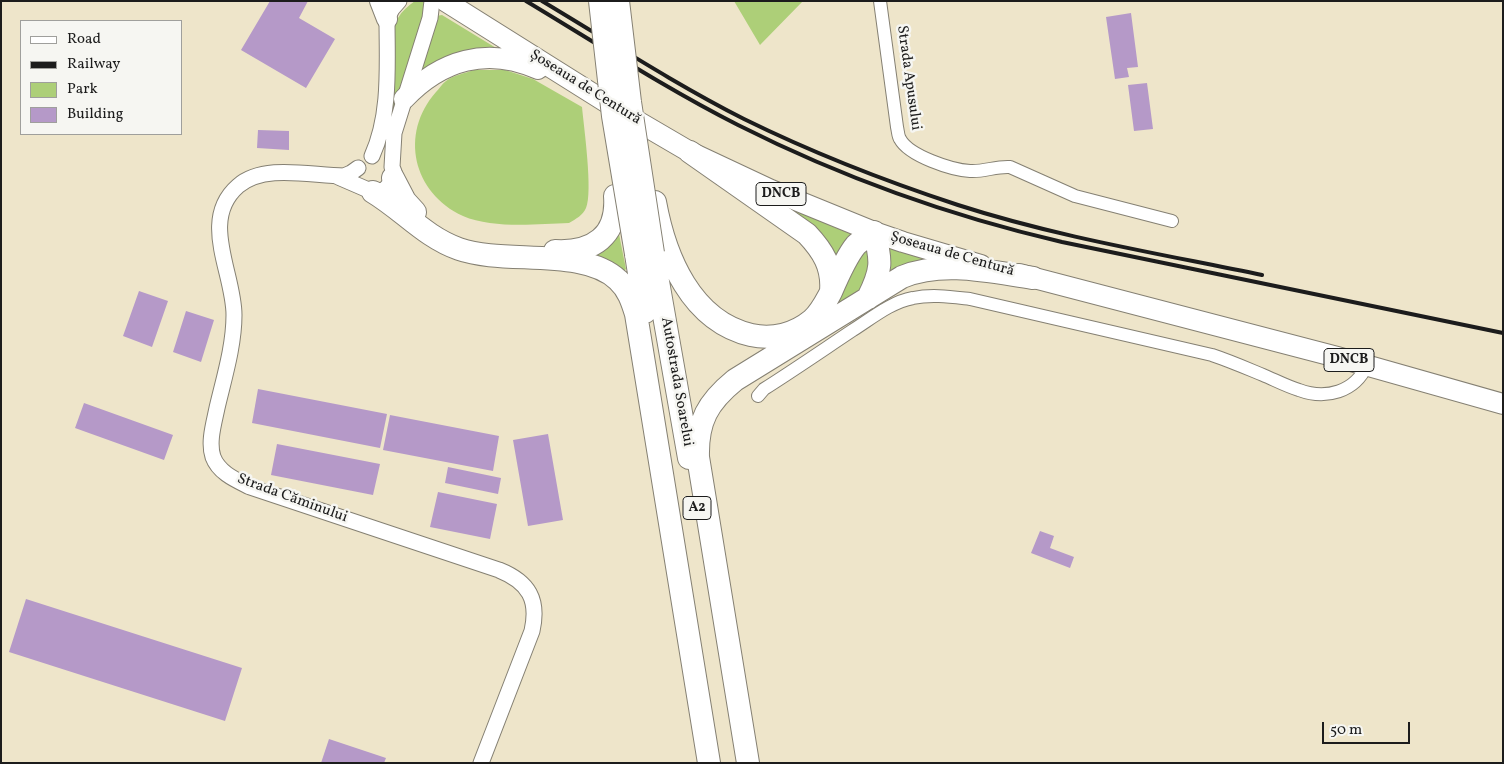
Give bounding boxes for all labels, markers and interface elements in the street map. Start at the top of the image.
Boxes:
legend [20,20,182,135]
street label: Strada Apusului [892,24,924,132]
text: Road [67,29,101,50]
street label: Șoseaua de Centură [526,46,644,130]
text: Railway [67,54,120,75]
text: Park [67,79,98,100]
text: Building [67,104,123,125]
road number: DNCB [756,182,806,205]
street label: Șoseaua de Centură [888,229,1016,281]
street label: Autostrada Soarelui [656,316,696,448]
road number: DNCB [1324,348,1374,372]
street label: Strada Căminului [234,471,350,527]
road number: A2 [683,496,711,520]
scale bar [1324,712,1412,744]
text: 50 m [1330,720,1362,741]

